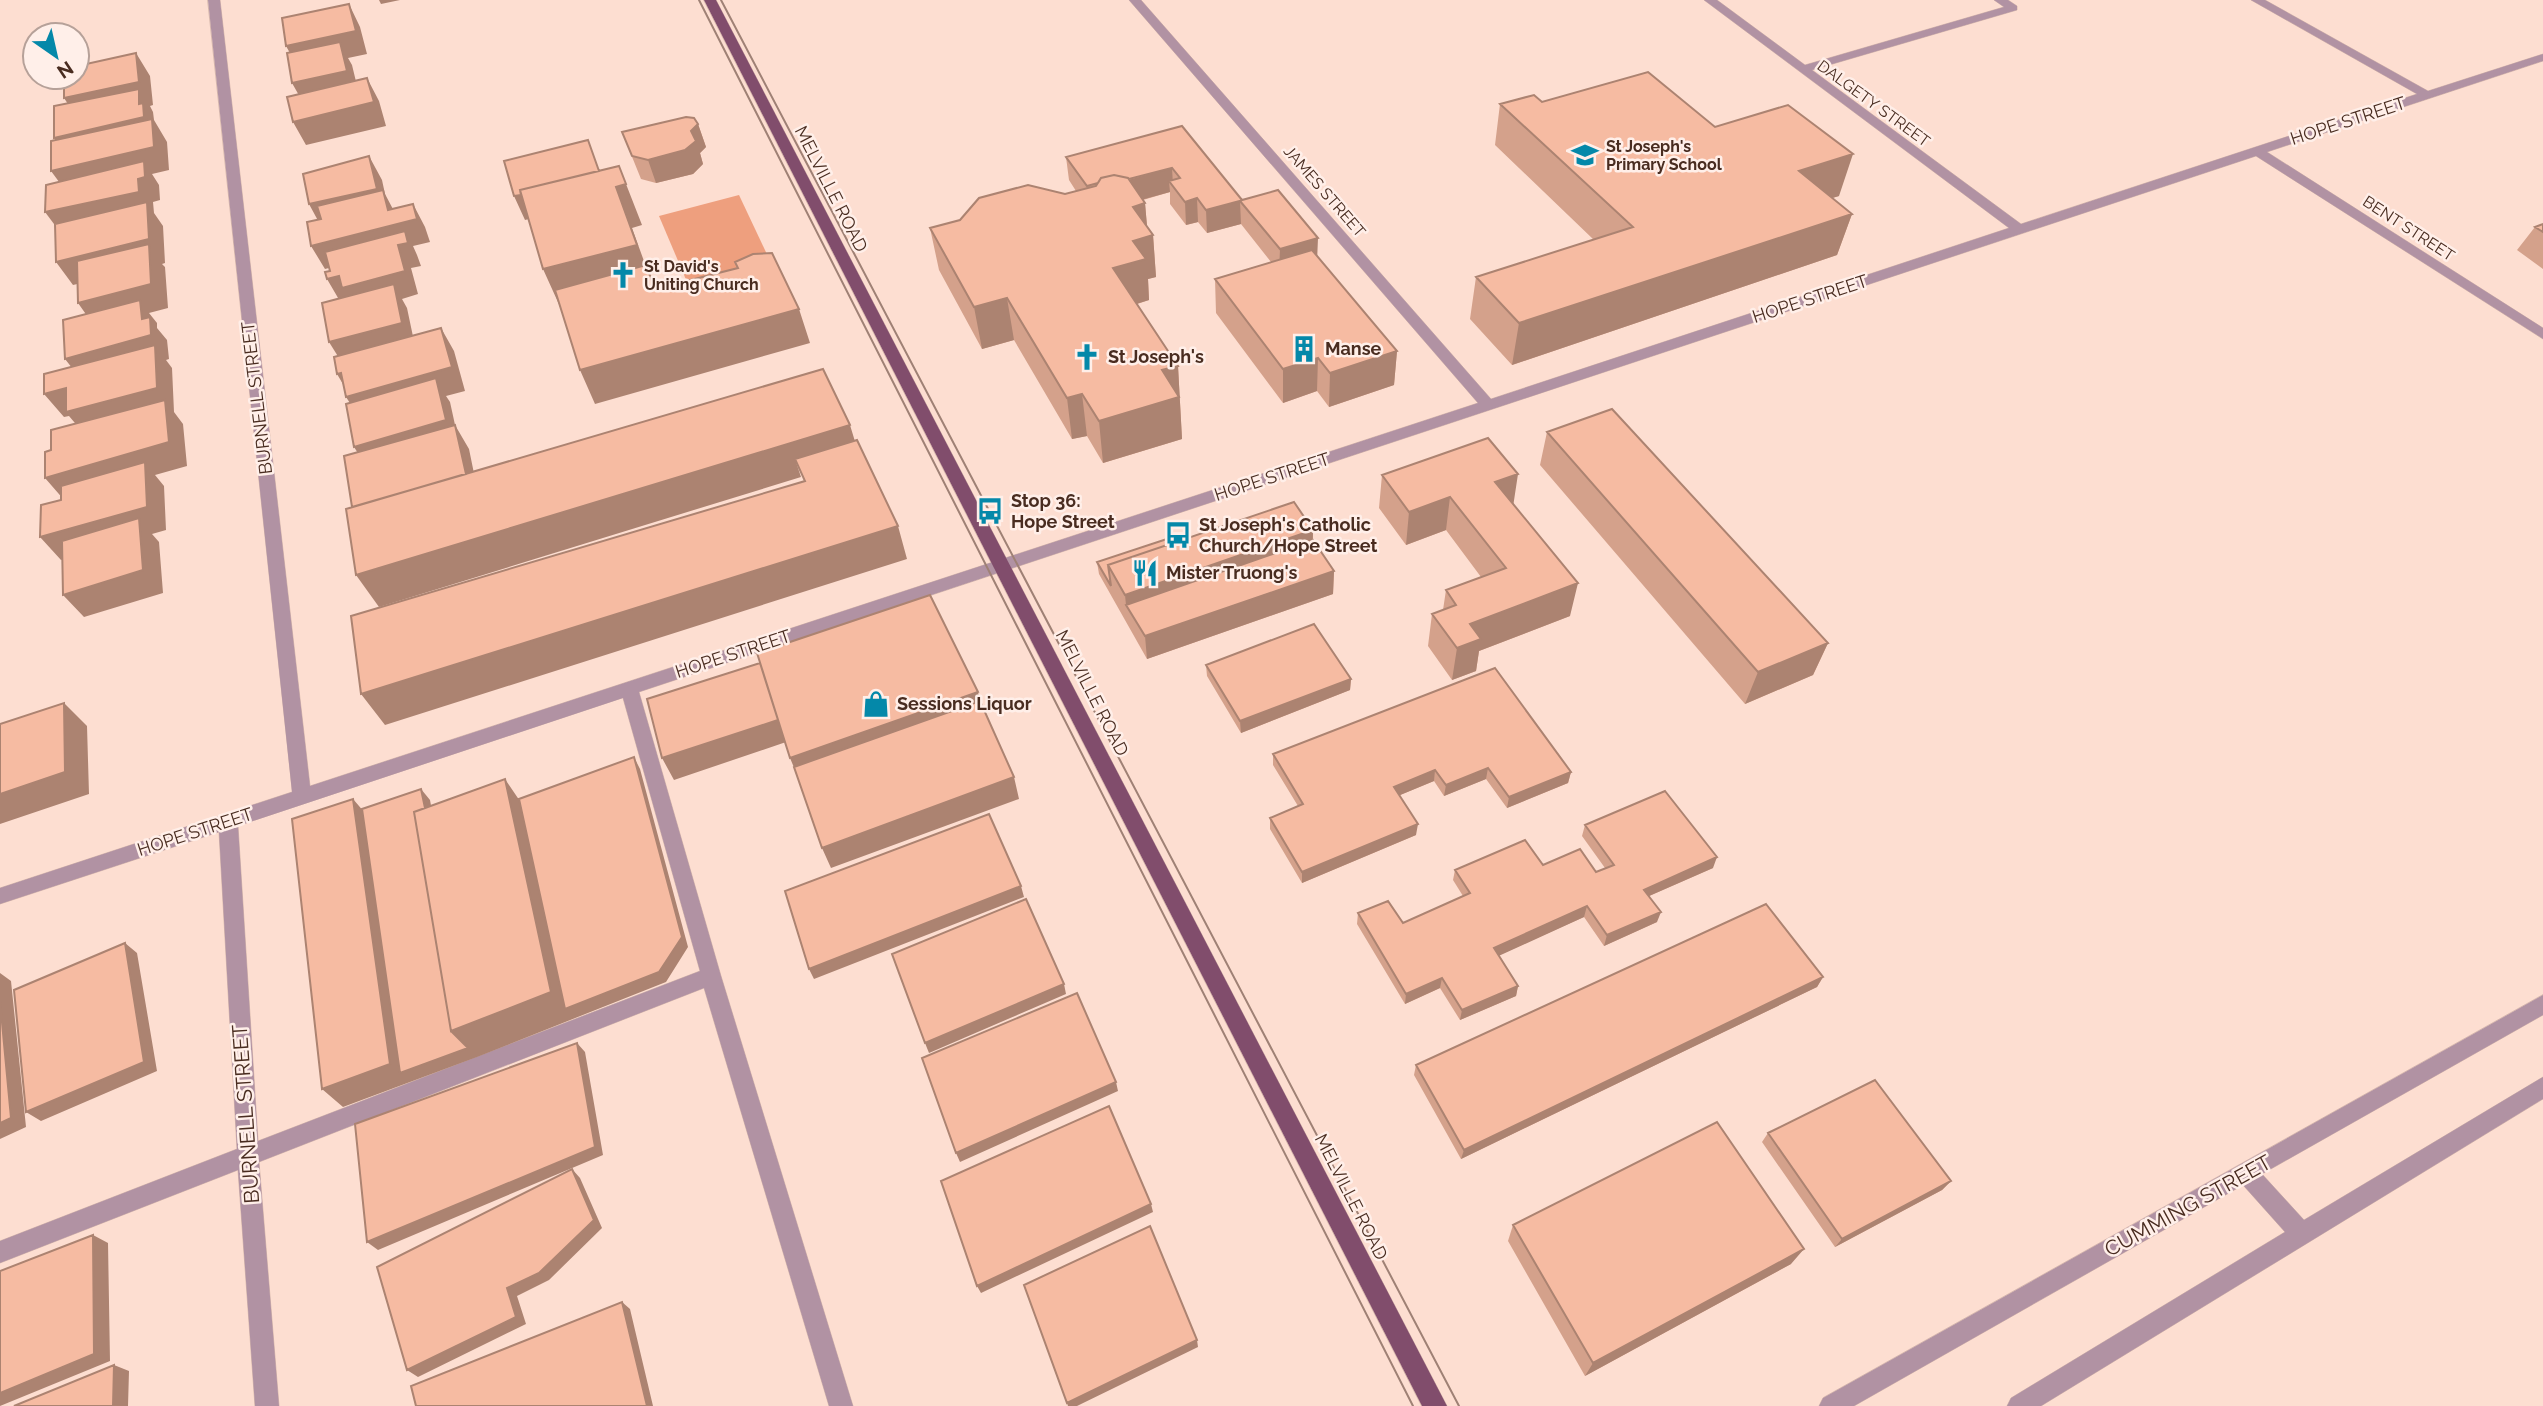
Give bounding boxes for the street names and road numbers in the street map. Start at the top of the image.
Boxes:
street label: DALGETY STREET [1814,56,1934,151]
street label: HOPE STREET [2287,92,2408,149]
street label: MELVILLE ROAD [791,122,872,255]
street label: JAMES STREET [1280,142,1370,241]
street label: BENT STREET [2359,192,2458,265]
street label: HOPE STREET [1749,270,1870,327]
street label: BURNELL STREET [237,320,276,476]
street label: HOPE STREET [1211,448,1332,505]
street label: HOPE STREET [672,625,793,682]
street label: MELVILLE ROAD [1052,626,1133,759]
street label: HOPE STREET [134,803,255,860]
street label: BURNELL STREET [227,1023,264,1204]
street label: MELVILLE ROAD [1311,1130,1392,1263]
street label: CUMMING STREET [2100,1149,2276,1262]

